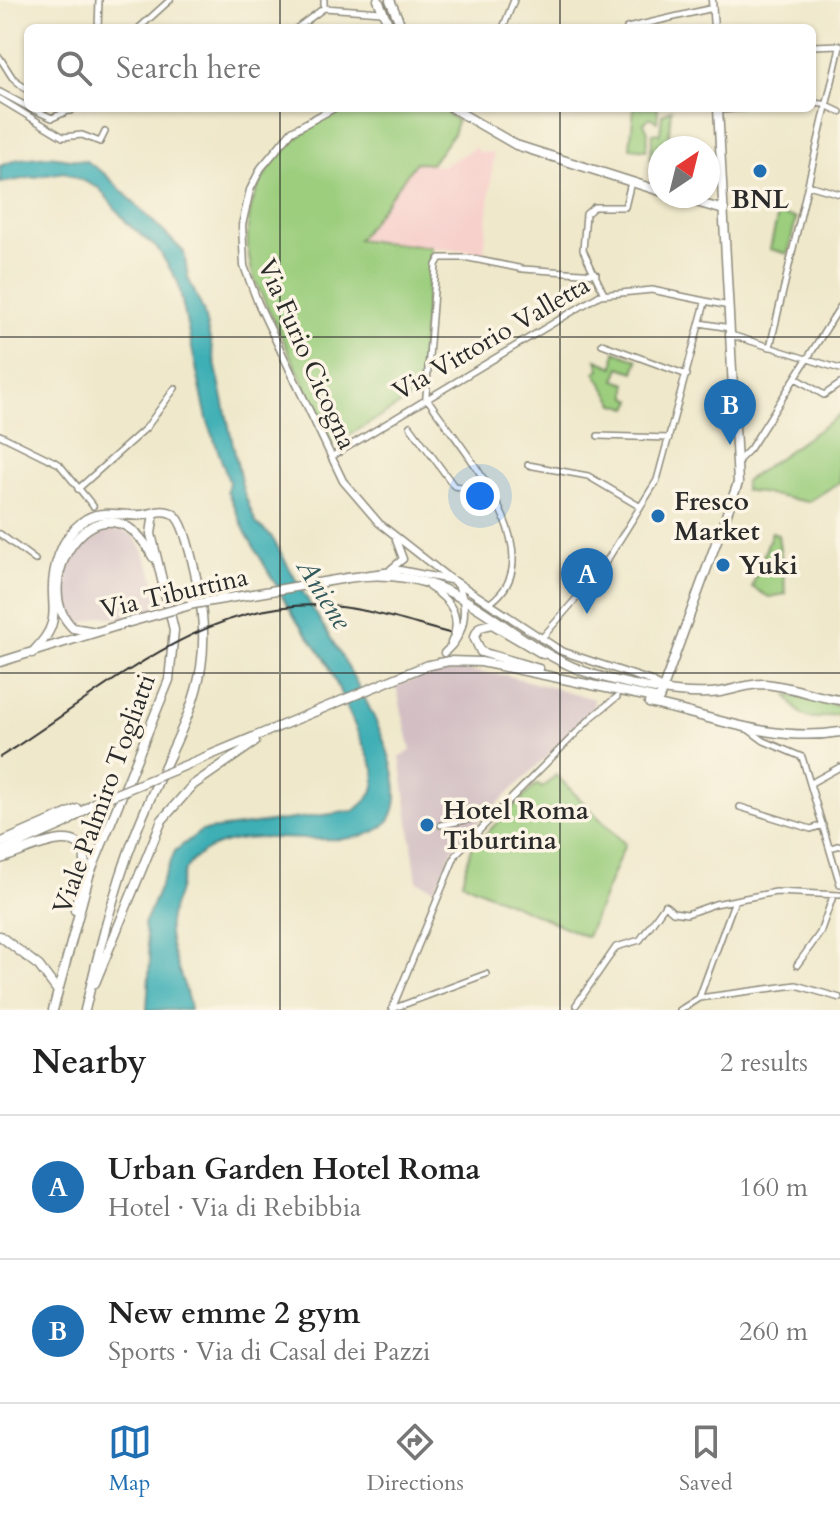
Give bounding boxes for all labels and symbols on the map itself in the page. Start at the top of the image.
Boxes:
north arrow [648,136,720,208]
marker: BNL [751,162,769,180]
place label: BNL [731,182,789,217]
street label: Via Furio Cicogna [249,253,365,455]
street label: Via Vittorio Valletta [386,267,596,409]
pin: B [704,379,756,445]
your location [460,476,500,516]
place label: Fresco Market [674,484,760,549]
marker: Fresco Market [649,507,667,525]
pin: A [561,548,613,614]
place label: Yuki [739,548,798,583]
water label: Aniene [287,550,361,637]
marker: Yuki [714,556,732,574]
street label: Via Tiburtina [97,559,251,627]
street label: Viale Palmiro Togliatti [44,669,164,919]
place label: Hotel Roma Tiburtina [443,793,589,858]
marker: Hotel Roma Tiburtina [418,816,436,834]

